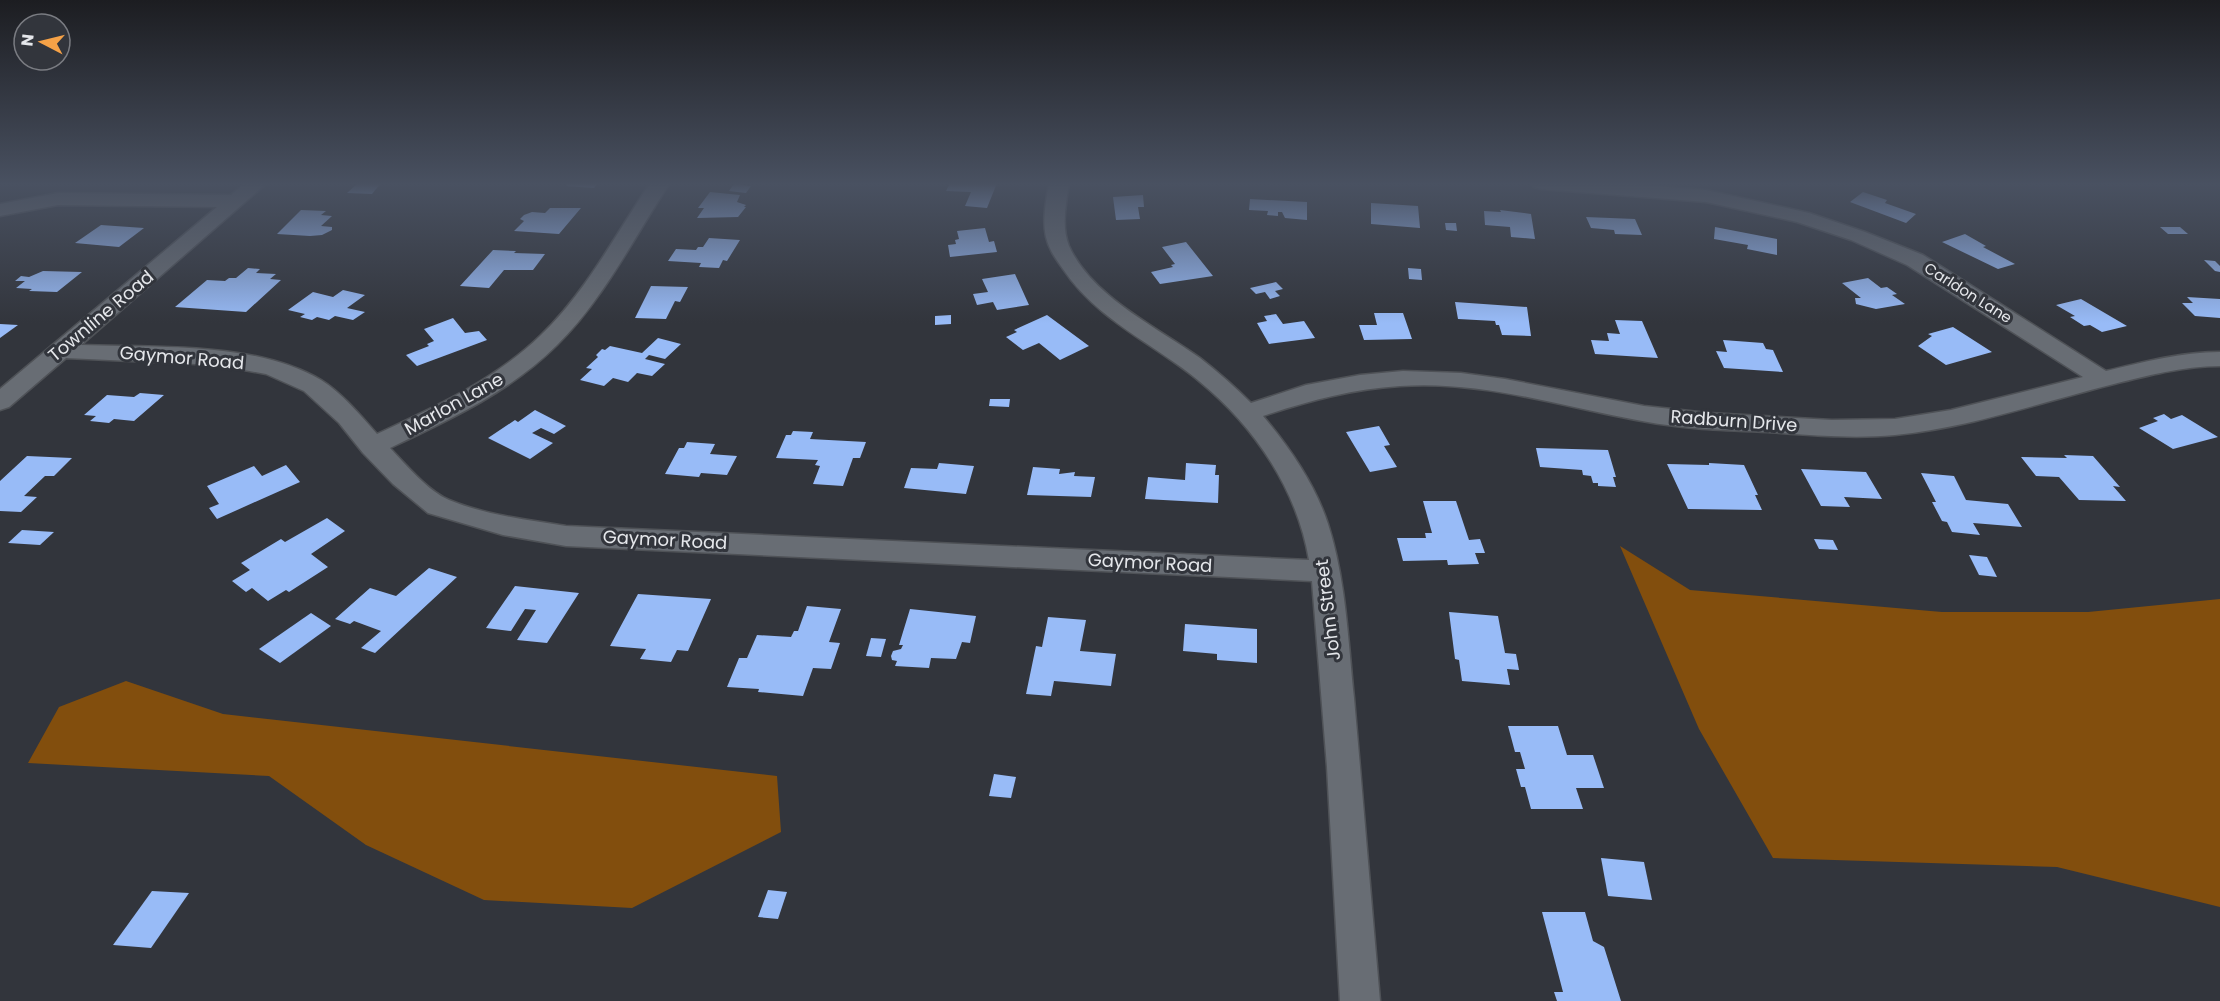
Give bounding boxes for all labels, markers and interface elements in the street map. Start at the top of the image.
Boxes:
north arrow [12,12,72,72]
text: N [15,33,40,48]
street label: Carldon Lane [1920,257,2016,328]
street label: Townline Road [43,264,159,367]
street label: Gaymor Road [119,340,245,375]
street label: Marlon Lane [400,366,508,441]
street label: Radburn Drive [1670,404,1798,437]
street label: Gaymor Road [602,524,728,555]
street label: Gaymor Road [1087,547,1213,578]
street label: John Street [1309,558,1346,662]

